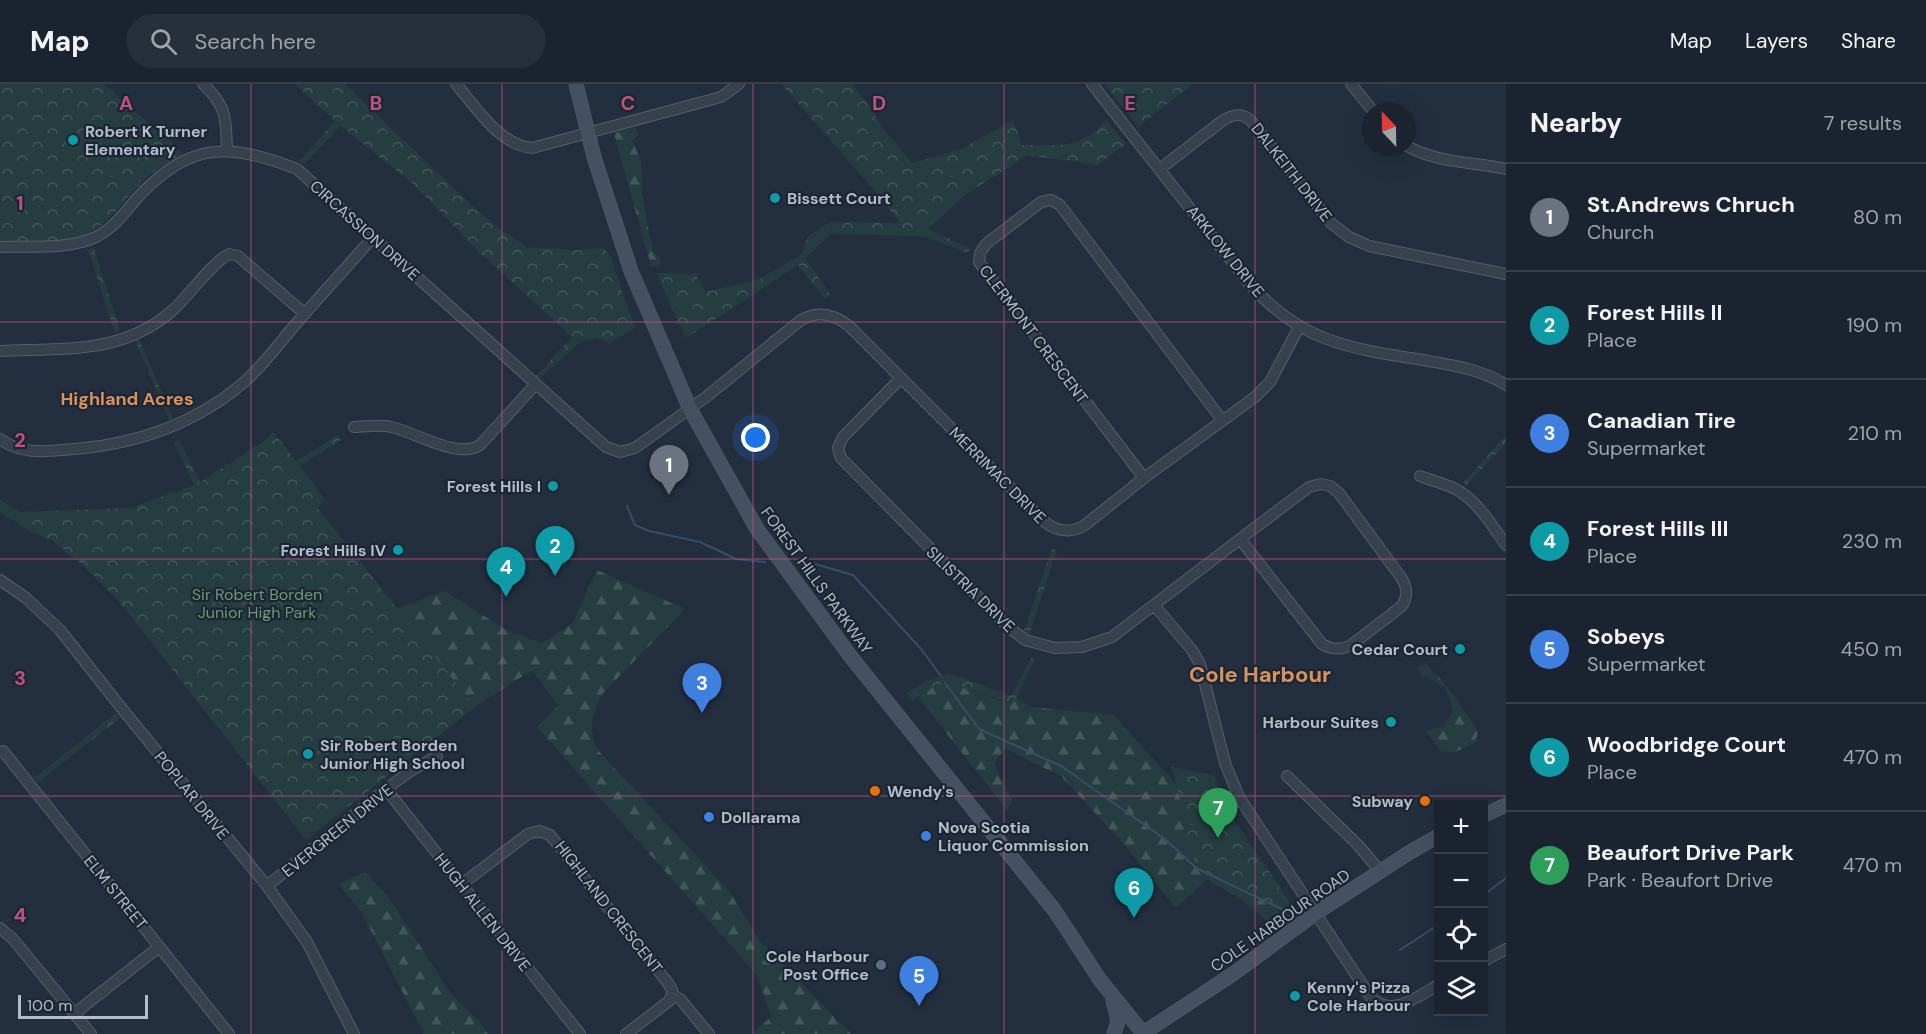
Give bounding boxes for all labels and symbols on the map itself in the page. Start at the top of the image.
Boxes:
text: A [119,90,133,116]
text: B [370,90,382,116]
text: C [621,90,635,116]
text: D [872,90,886,116]
text: E [1124,90,1136,116]
north arrow [1362,102,1416,156]
street label: DALKEITH DRIVE [1247,119,1337,226]
place label: Robert K Turner Elementary [85,121,208,160]
marker: Robert K Turner Elementary [66,133,80,147]
street label: CIRCASSION DRIVE [305,176,424,285]
place label: Bissett Court [787,188,891,209]
text: 1 [16,190,24,216]
marker: Bissett Court [768,191,782,205]
street label: ARKLOW DRIVE [1182,201,1269,302]
street label: CLERMONT CRESCENT [975,261,1093,408]
district label: Highland Acres [60,387,194,411]
your location [741,423,770,452]
street label: MERRIMAC DRIVE [945,423,1050,528]
text: 2 [14,427,26,453]
pin: 1 [650,446,688,495]
place label: Forest Hills I [447,476,541,497]
marker: Forest Hills I [546,479,560,493]
street label: FOREST HILLS PARKWAY [756,503,877,658]
pin: 2 [536,526,574,576]
place label: Forest Hills IV [280,540,387,561]
street label: SILISTRIA DRIVE [922,542,1019,637]
marker: Forest Hills IV [391,543,405,557]
pin: 4 [486,548,526,597]
park label: Sir Robert Borden Junior High Park [192,584,322,623]
place label: Cedar Court [1352,639,1448,660]
marker: Cedar Court [1453,642,1467,656]
district label: Cole Harbour [1189,660,1331,689]
pin: 3 [682,664,722,713]
text: 3 [14,665,26,691]
place label: Harbour Suites [1262,712,1379,733]
marker: Harbour Suites [1384,715,1398,729]
place label: Sir Robert Borden Junior High School [320,735,465,774]
street label: POPLAR DRIVE [150,747,234,844]
marker: Sir Robert Borden Junior High School [301,747,315,761]
street label: EVERGREEN DRIVE [277,779,397,882]
place label: Wendy's [887,781,954,802]
marker: Wendy's [868,784,882,798]
pin: 7 [1198,788,1238,838]
place label: Subway [1352,791,1413,812]
marker: Subway [1418,794,1432,808]
place label: Dollarama [721,807,800,828]
marker: Dollarama [702,810,716,824]
place label: Nova Scotia Liquor Commission [938,817,1089,856]
marker: Nova Scotia Liquor Commission [919,829,933,843]
street label: HIGHLAND CRESCENT [550,837,667,978]
street label: HUGH ALLEN DRIVE [430,849,535,976]
street label: ELM STREET [79,851,152,934]
street label: COLE HARBOUR ROAD [1206,864,1354,977]
pin: 6 [1114,868,1154,918]
text: 4 [14,902,27,928]
place label: Cole Harbour Post Office [766,946,869,985]
pin: 5 [900,956,938,1006]
marker: Cole Harbour Post Office [874,958,888,972]
place label: Kenny's Pizza Cole Harbour [1307,977,1411,1016]
marker: Kenny's Pizza Cole Harbour [1288,989,1302,1003]
scale bar [18,992,148,1020]

